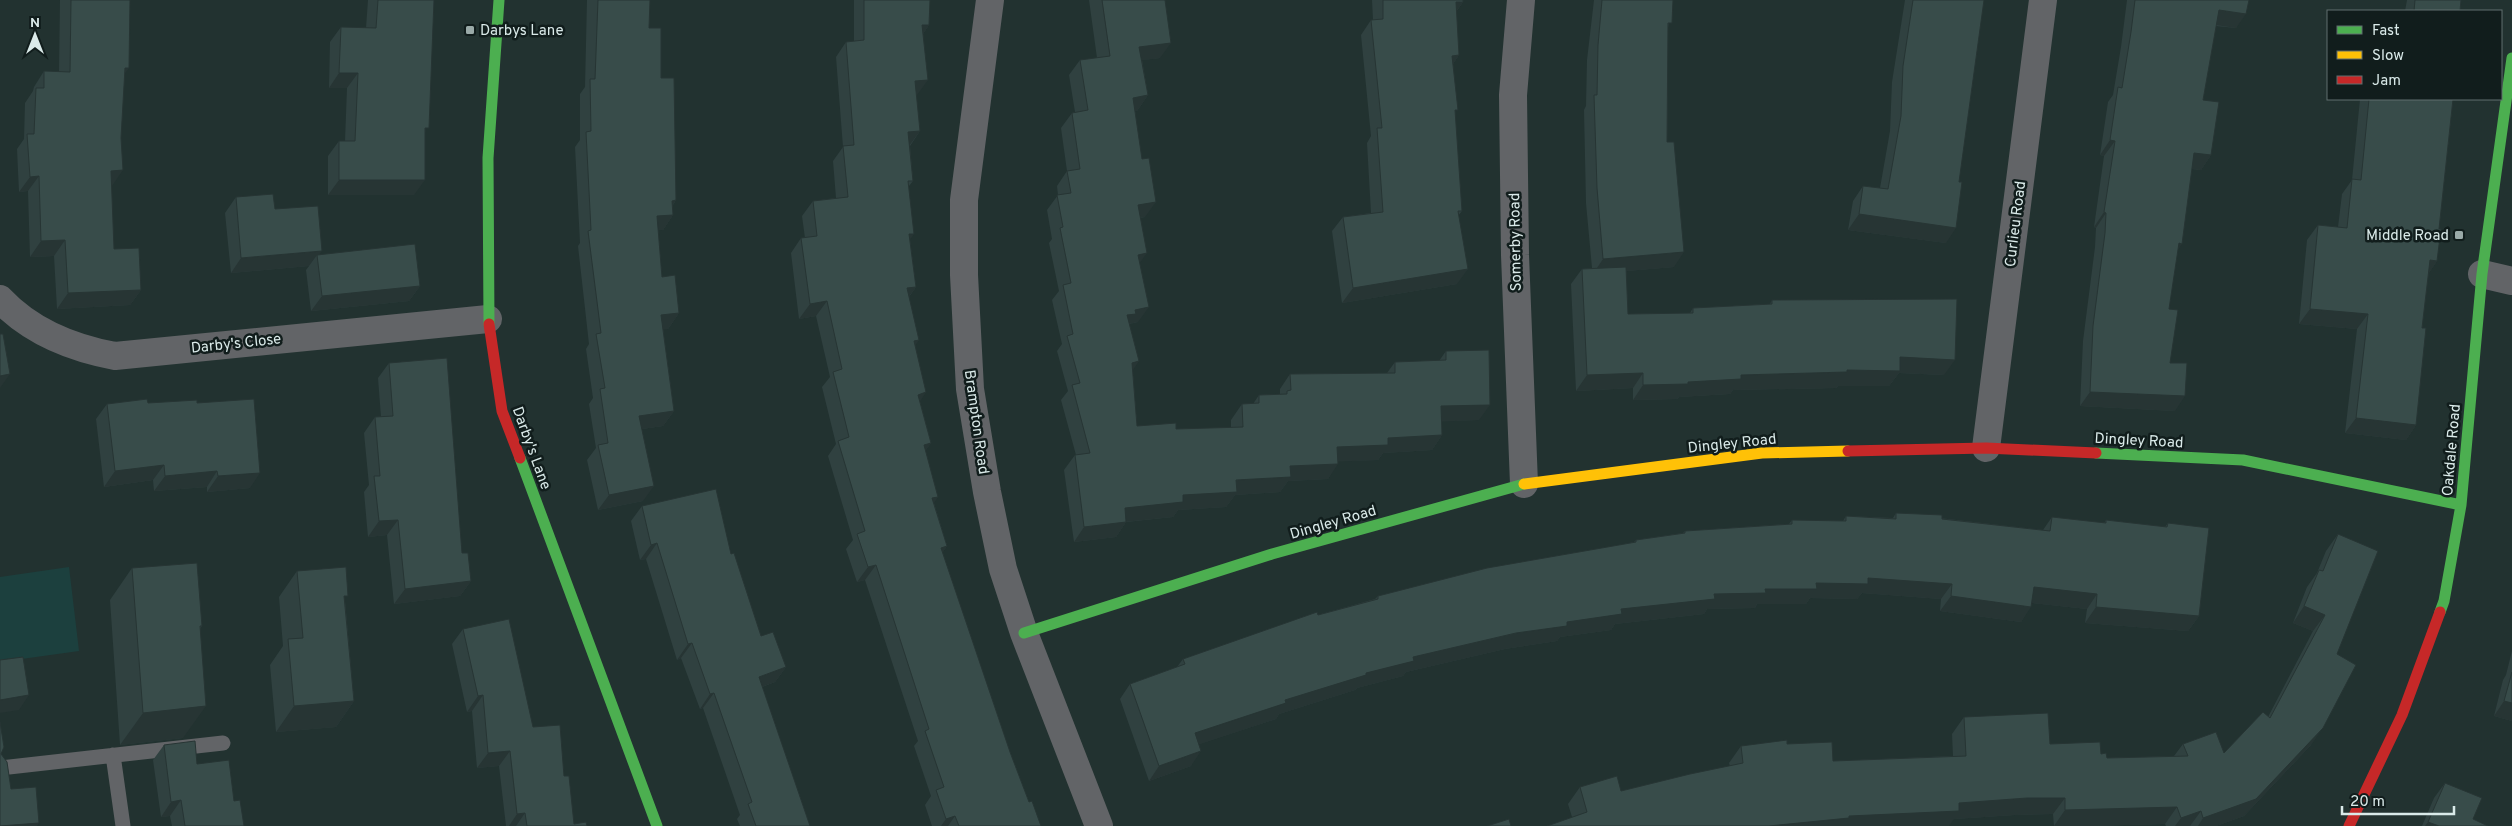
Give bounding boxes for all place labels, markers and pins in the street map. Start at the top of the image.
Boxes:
place label: Darbys Lane [480,22,564,41]
marker: Darbys Lane [464,24,476,36]
place label: Middle Road [2366,227,2449,246]
marker: Middle Road [2453,229,2465,241]

